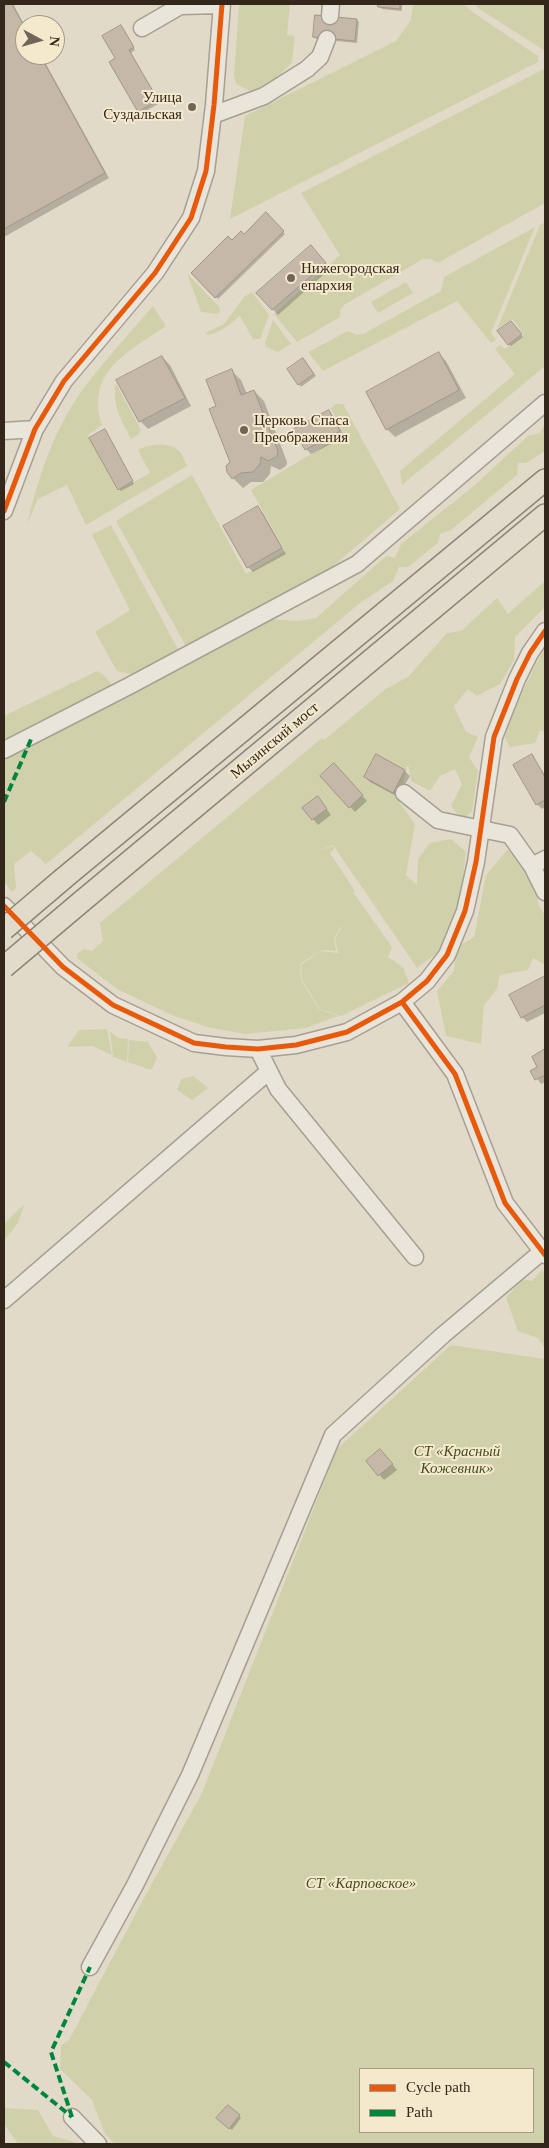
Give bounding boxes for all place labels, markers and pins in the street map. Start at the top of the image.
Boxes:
place label: Улица Суздальская [103,89,182,124]
marker: Улица Суздальская [186,101,198,113]
place label: Нижегородская епархия [301,260,399,295]
marker: Нижегородская епархия [285,272,297,284]
place label: Церковь Спаса Преображения [254,412,349,447]
marker: Церковь Спаса Преображения [238,424,250,436]

